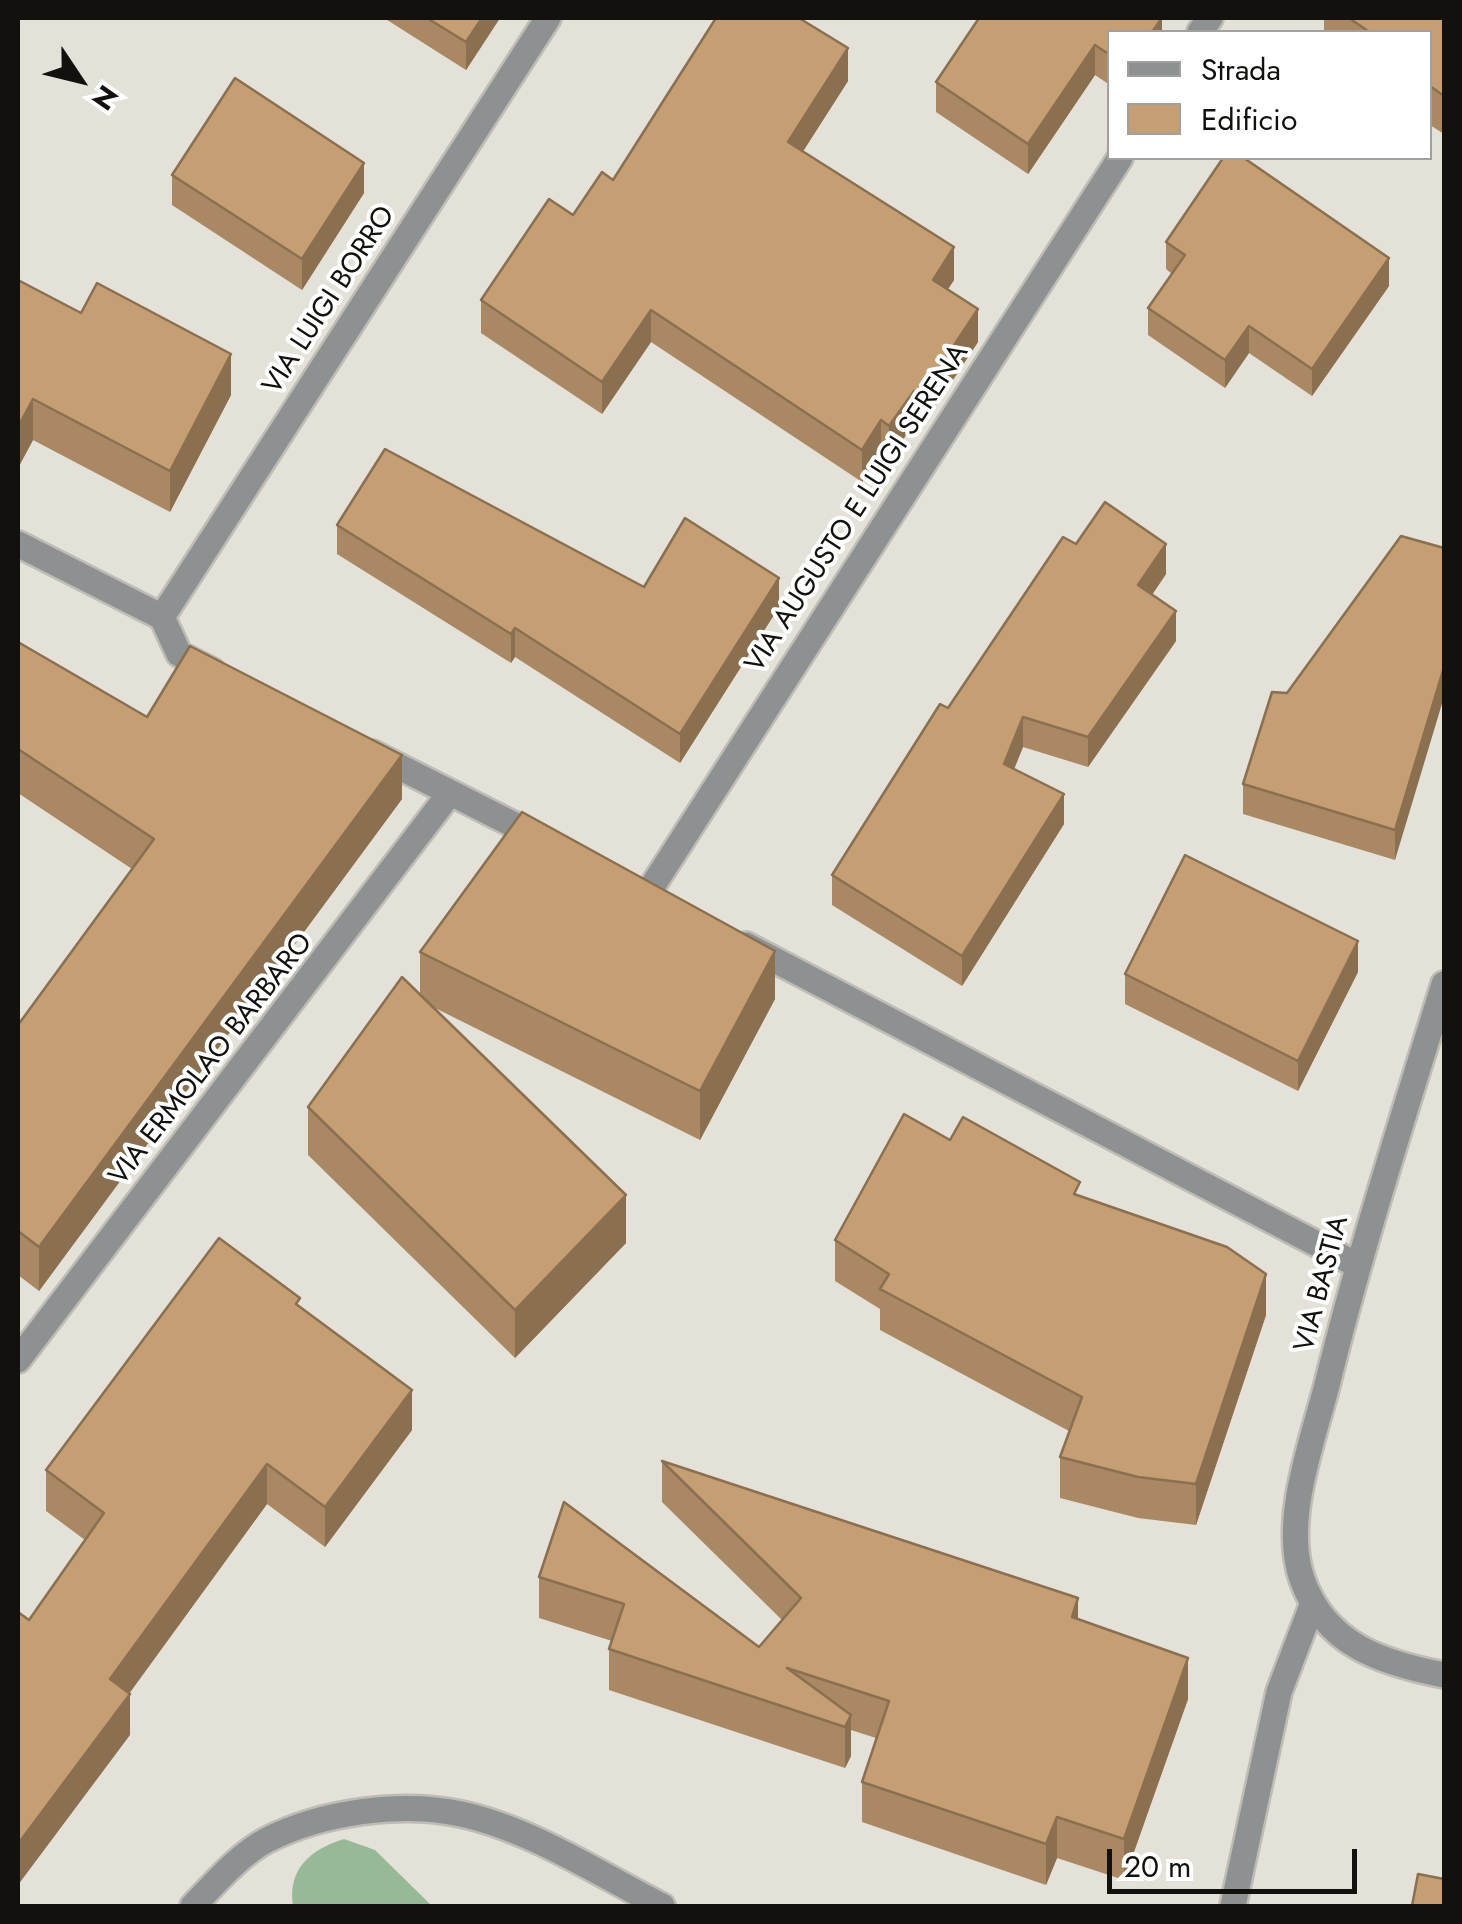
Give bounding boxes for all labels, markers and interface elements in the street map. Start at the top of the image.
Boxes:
north arrow [30,30,130,130]
legend [1107,30,1432,160]
text: Strada [1201,48,1281,91]
text: N [82,77,128,118]
text: Edificio [1201,98,1297,141]
street label: VIA LUIGI BORRO [257,201,403,401]
street label: VIA AUGUSTO E LUIGI SERENA [739,339,977,679]
street label: VIA ERMOLAO BARBARO [103,927,321,1193]
street label: VIA BASTIA [1289,1212,1357,1356]
scale bar [1112,1829,1362,1891]
text: 20 m [1124,1845,1191,1888]

